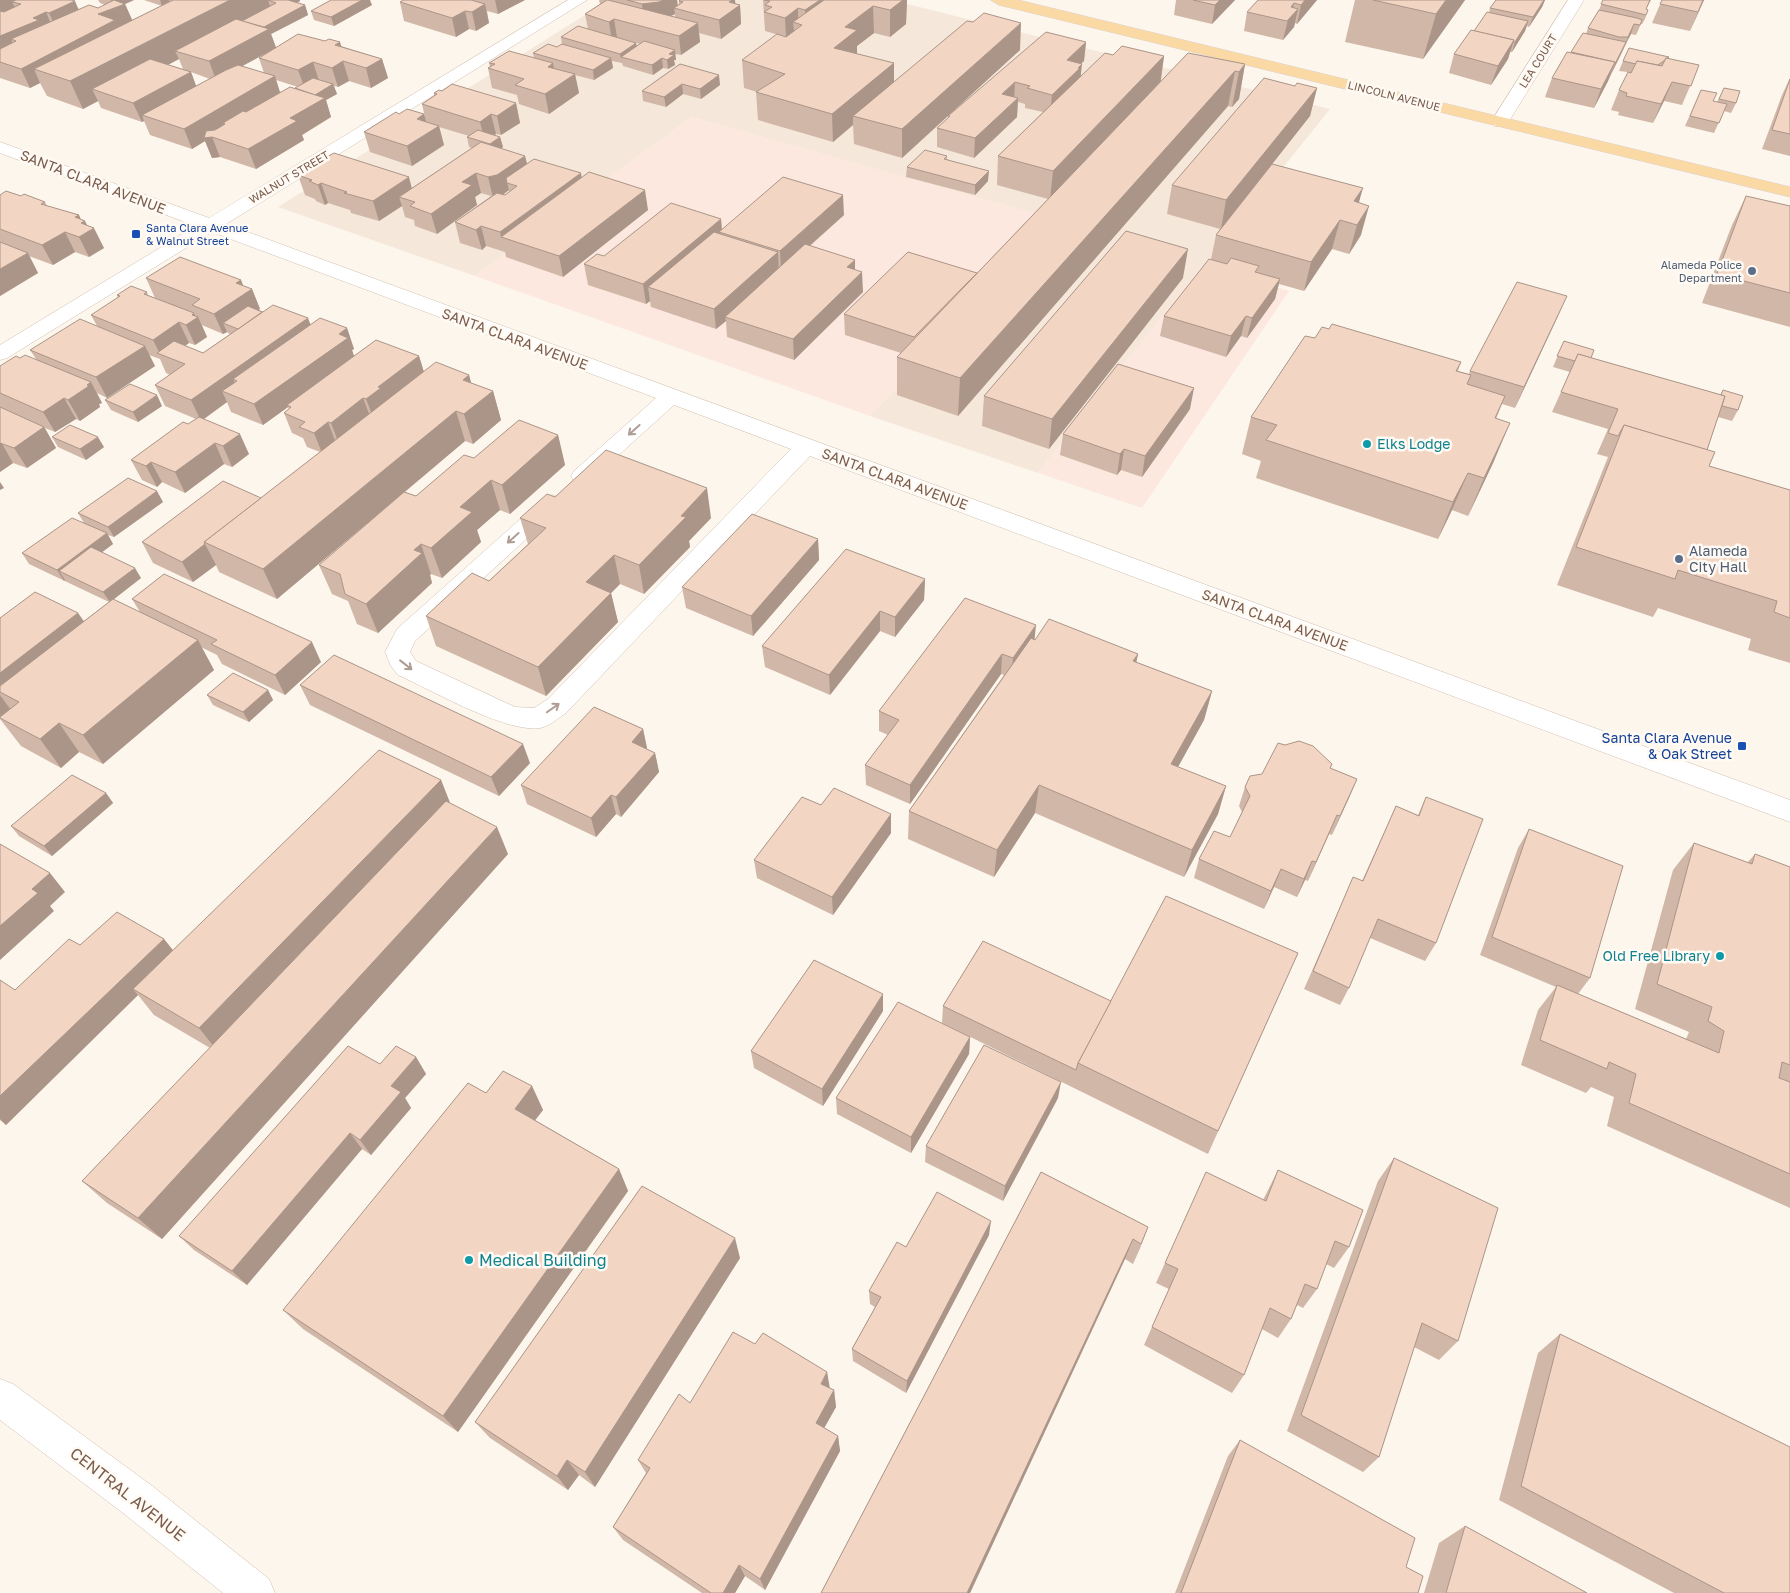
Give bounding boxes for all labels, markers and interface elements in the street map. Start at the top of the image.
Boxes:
street label: LEA COURT [1516,31,1559,90]
street label: LINCOLN AVENUE [1347,78,1442,113]
street label: SANTA CLARA AVENUE [18,146,168,217]
street label: WALNUT STREET [246,147,331,206]
place label: Santa Clara Avenue & Walnut Street [146,221,248,247]
marker: Santa Clara Avenue & Walnut Street [130,228,142,240]
place label: Alameda Police Department [1661,258,1742,284]
marker: Alameda Police Department [1746,265,1758,277]
street label: SANTA CLARA AVENUE [440,304,591,373]
one-way arrow [628,424,641,435]
place label: Elks Lodge [1377,435,1450,452]
marker: Elks Lodge [1361,438,1373,450]
street label: SANTA CLARA AVENUE [820,444,971,513]
one-way arrow [506,532,519,544]
place label: Alameda City Hall [1689,542,1748,575]
marker: Alameda City Hall [1673,553,1685,565]
street label: SANTA CLARA AVENUE [1200,585,1351,654]
one-way arrow [399,659,412,670]
one-way arrow [546,703,560,713]
place label: Santa Clara Avenue & Oak Street [1602,729,1732,762]
marker: Santa Clara Avenue & Oak Street [1736,740,1748,752]
place label: Old Free Library [1603,947,1710,964]
marker: Old Free Library [1714,950,1726,962]
place label: Medical Building [479,1250,607,1270]
marker: Medical Building [463,1254,475,1266]
street label: CENTRAL AVENUE [66,1443,190,1545]

